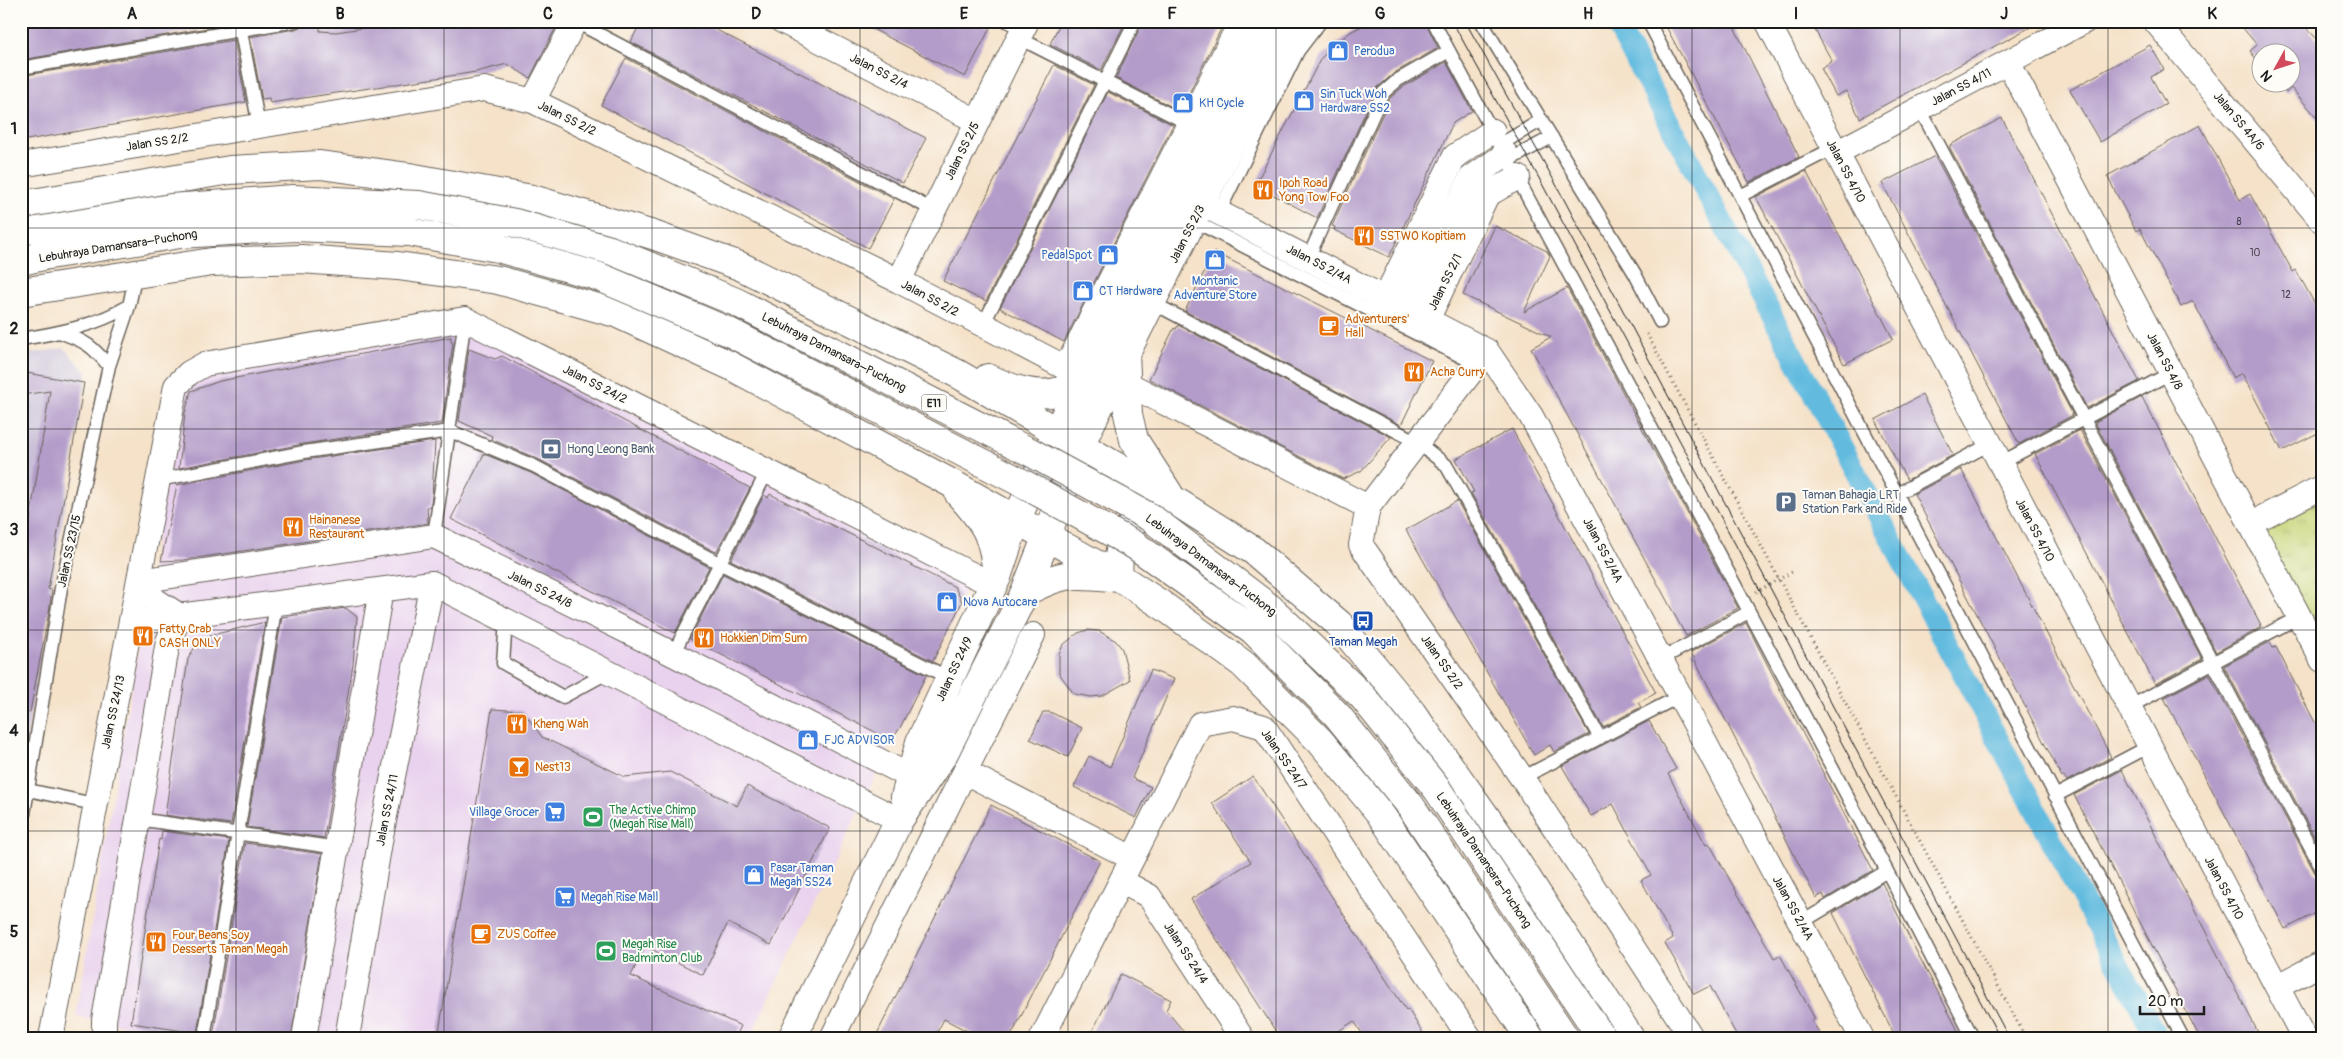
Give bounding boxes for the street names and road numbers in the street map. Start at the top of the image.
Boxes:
street label: Jalan SS 2/4 [847,50,910,93]
street label: Jalan SS 4/11 [1929,65,1994,110]
street label: Jalan SS 4A/6 [2210,89,2267,154]
street label: Jalan SS 2/2 [535,98,599,139]
street label: Jalan SS 2/5 [942,120,983,183]
street label: Jalan SS 2/2 [125,130,190,155]
street label: Jalan SS 4/10 [1823,137,1869,205]
street label: Jalan SS 2/3 [1166,202,1209,266]
street label: Lebuhraya Damansara–Puchong [38,227,198,266]
street label: Jalan SS 2/4A [1284,242,1354,287]
street label: Jalan SS 2/1 [1425,251,1466,313]
street label: Jalan SS 2/2 [898,277,961,320]
street label: Lebuhraya Damansara–Puchong [759,309,909,396]
street label: Jalan SS 4/8 [2143,330,2186,392]
street label: Jalan SS 24/2 [560,362,630,407]
road number: E11 [922,394,946,412]
street label: Jalan SS 4/10 [2012,496,2058,564]
street label: Lebuhraya Damansara–Puchong [1142,511,1279,620]
street label: Jalan SS 23/15 [54,513,85,589]
street label: Jalan SS 2/4A [1579,515,1626,585]
street label: Jalan SS 24/8 [505,567,574,611]
street label: Jalan SS 2/2 [1417,632,1466,693]
street label: Jalan SS 24/9 [933,635,976,704]
street label: Jalan SS 24/13 [98,674,129,750]
street label: Jalan SS 24/7 [1257,726,1310,793]
street label: Jalan SS 24/11 [373,773,402,847]
street label: Lebuhraya Damansara–Puchong [1433,790,1535,931]
street label: Jalan SS 4/10 [2201,854,2247,922]
street label: Jalan SS 2/4A [1769,873,1816,943]
street label: Jalan SS 24/4 [1160,920,1211,987]

